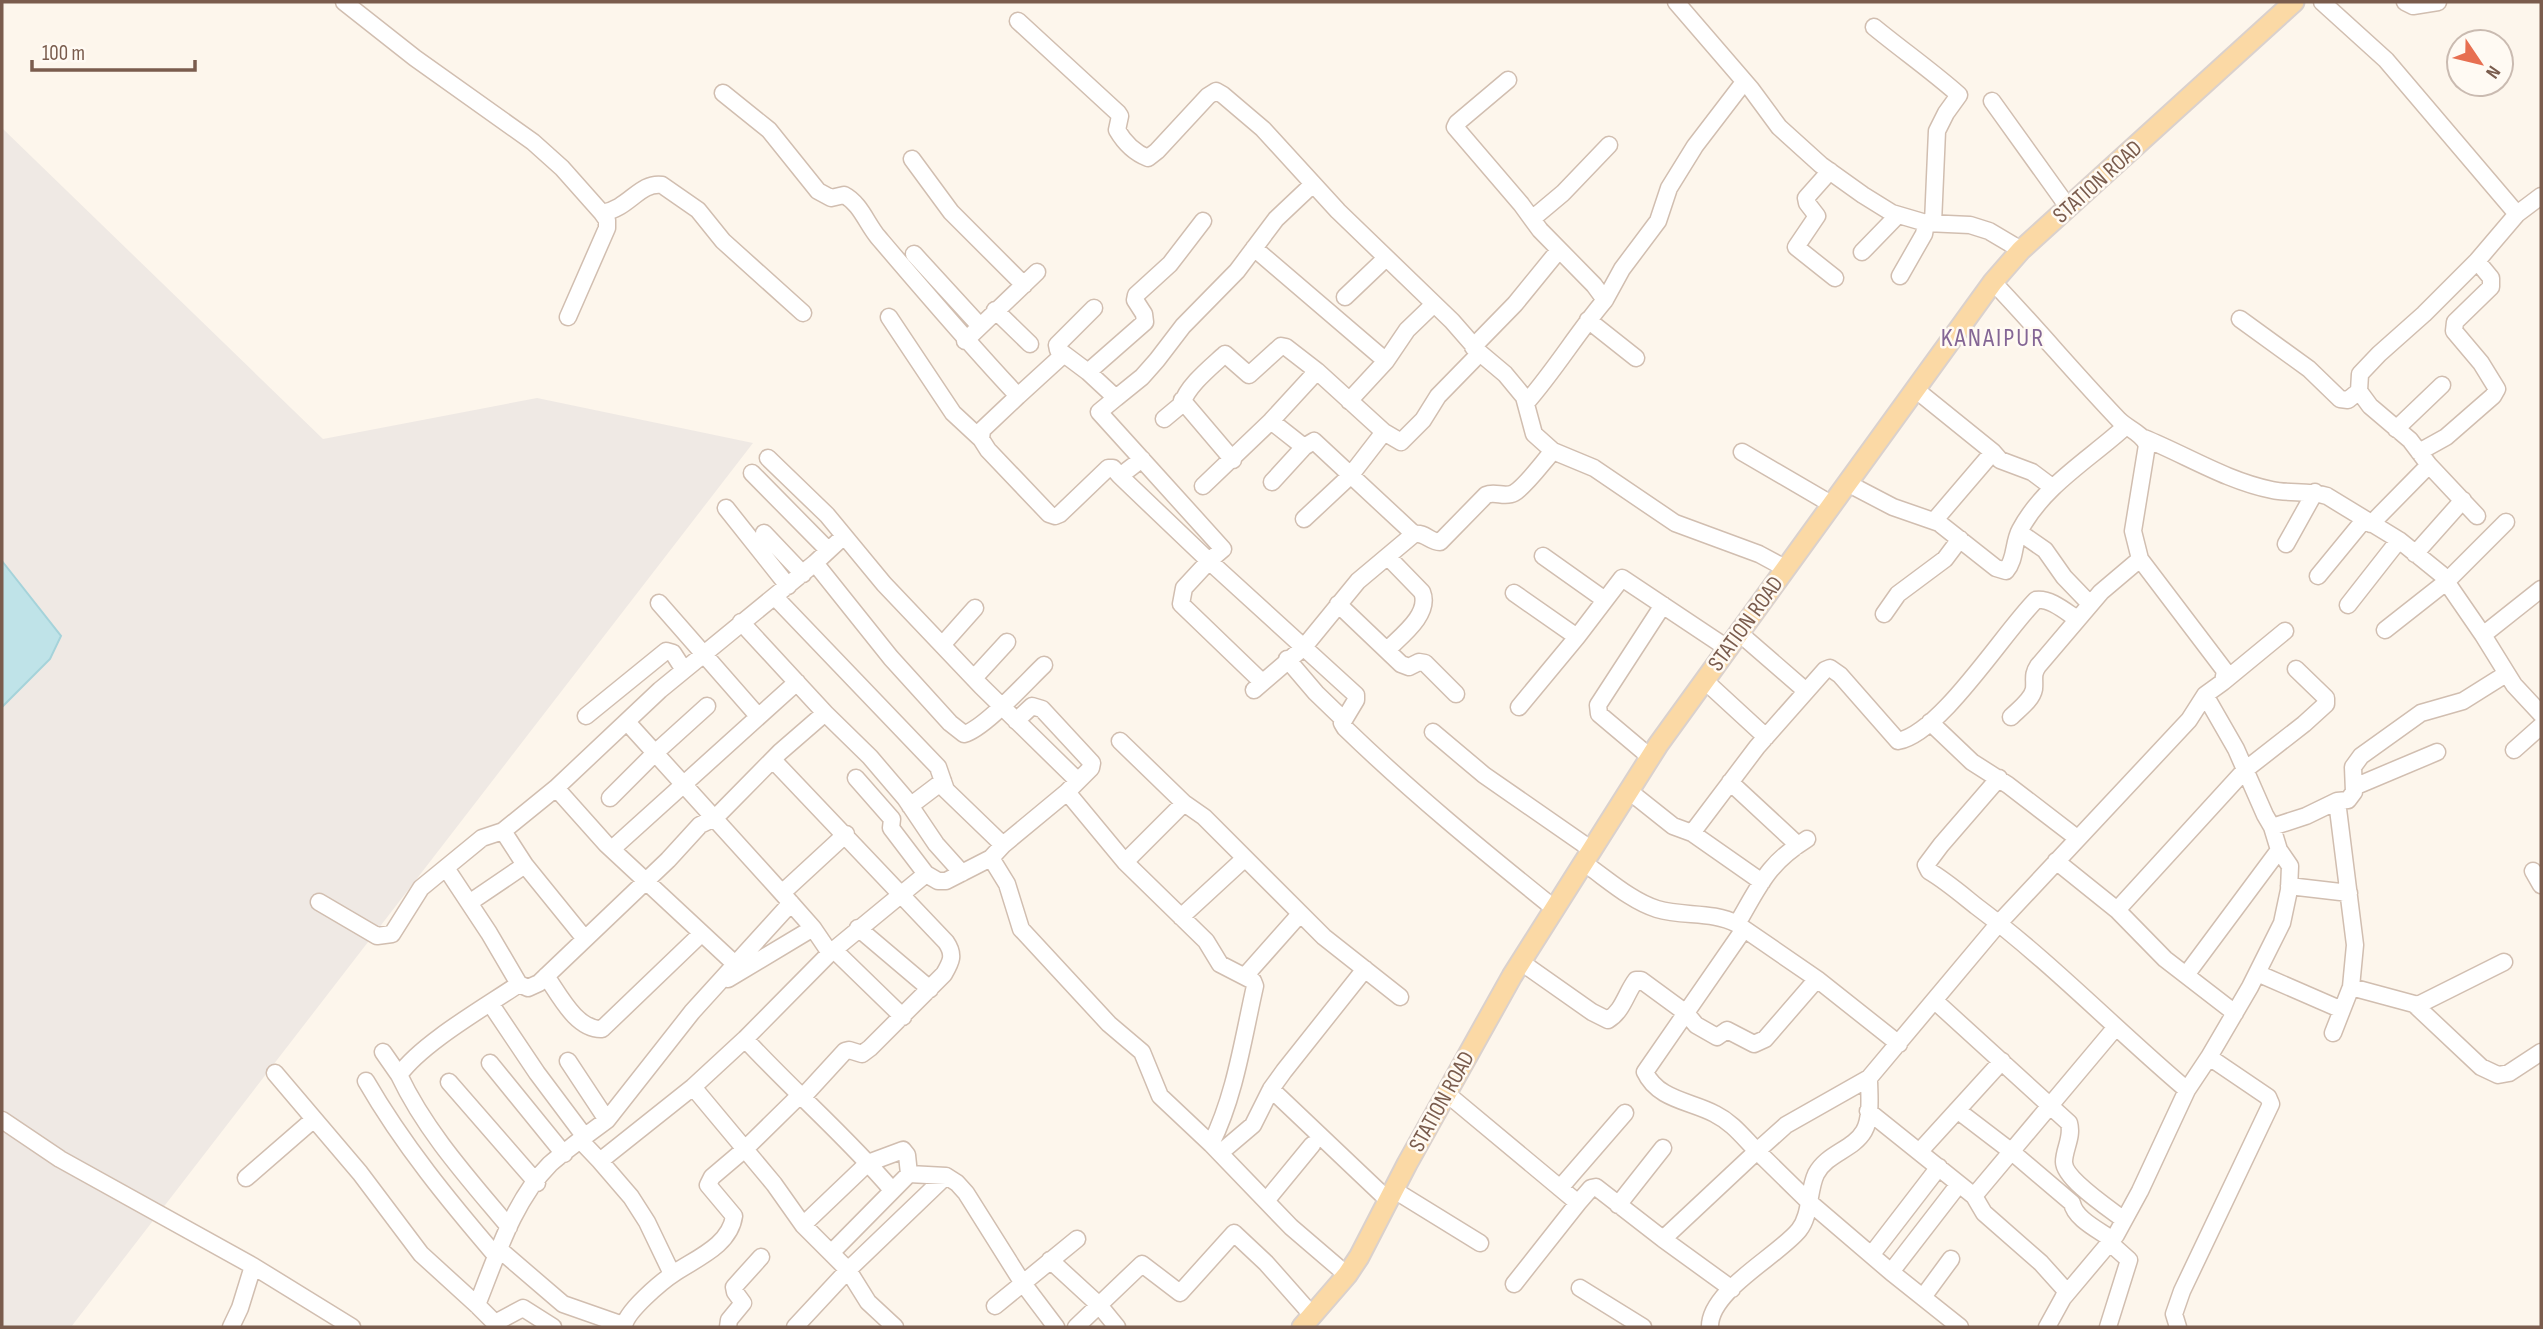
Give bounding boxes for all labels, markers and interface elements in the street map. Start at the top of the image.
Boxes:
scale bar [32,28,194,72]
north arrow [2445,28,2515,98]
text: 100 m [42,41,85,66]
text: N [2480,61,2505,83]
street label: STATION ROAD [2047,134,2148,229]
district label: KANAIPUR [1941,323,2045,354]
street label: STATION ROAD [1702,571,1790,677]
street label: STATION ROAD [1403,1046,1481,1157]

